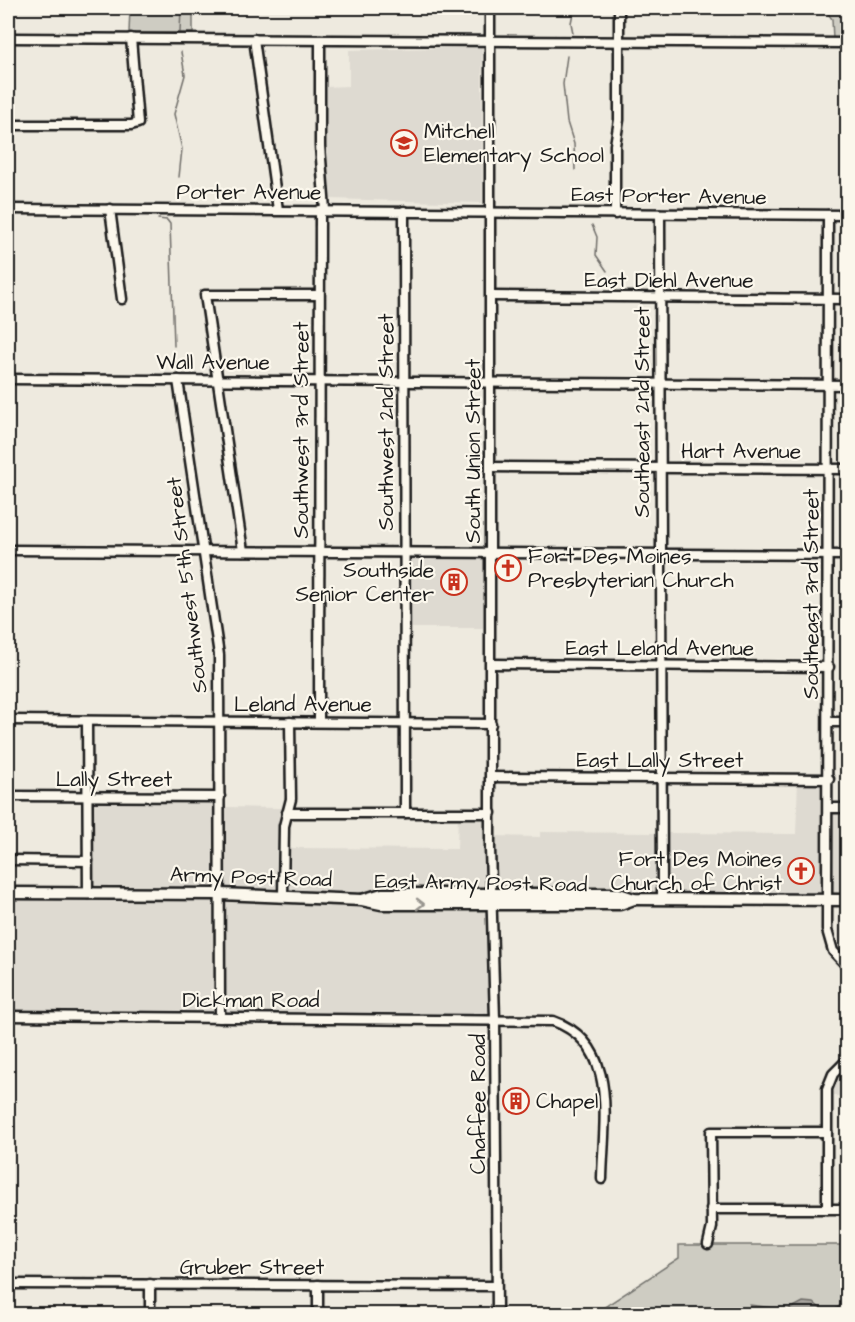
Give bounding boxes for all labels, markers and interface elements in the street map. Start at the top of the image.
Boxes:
place label: Mitchell Elementary School [424,117,604,172]
school or university icon: Mitchell Elementary School [389,128,419,158]
street label: Porter Avenue [177,178,321,207]
street label: East Porter Avenue [571,180,767,212]
street label: East Diehl Avenue [584,266,754,295]
street label: Southeast 2nd Street [628,306,657,517]
street label: Southwest 2nd Street [372,313,401,531]
street label: Southwest 3rd Street [287,321,316,538]
street label: Wall Avenue [156,348,270,377]
street label: South Union Street [459,358,488,543]
street label: Hart Avenue [681,437,801,466]
street label: Southwest 5th Street [159,475,215,695]
street label: Southeast 3rd Street [797,488,826,699]
place label: Fort Des Moines Presbyterian Church [528,542,734,597]
church icon: Fort Des Moines Presbyterian Church [493,553,523,583]
place label: Southside Senior Center [295,556,434,609]
building icon: Southside Senior Center [439,567,469,597]
street label: East Leland Avenue [566,634,754,663]
street label: Leland Avenue [234,690,372,719]
street label: East Lally Street [576,746,744,777]
street label: Lally Street [56,765,173,796]
place label: Fort Des Moines Church of Christ [611,845,782,898]
church icon: Fort Des Moines Church of Christ [786,856,816,886]
street label: Army Post Road [169,860,333,896]
street label: East Army Post Road [374,867,588,901]
one-way arrow [416,898,425,910]
street label: Dickman Road [182,986,320,1015]
street label: Chaffee Road [464,1034,493,1174]
building icon: Chapel [501,1086,531,1116]
place label: Chapel [536,1087,598,1117]
street label: Gruber Street [180,1253,325,1282]

